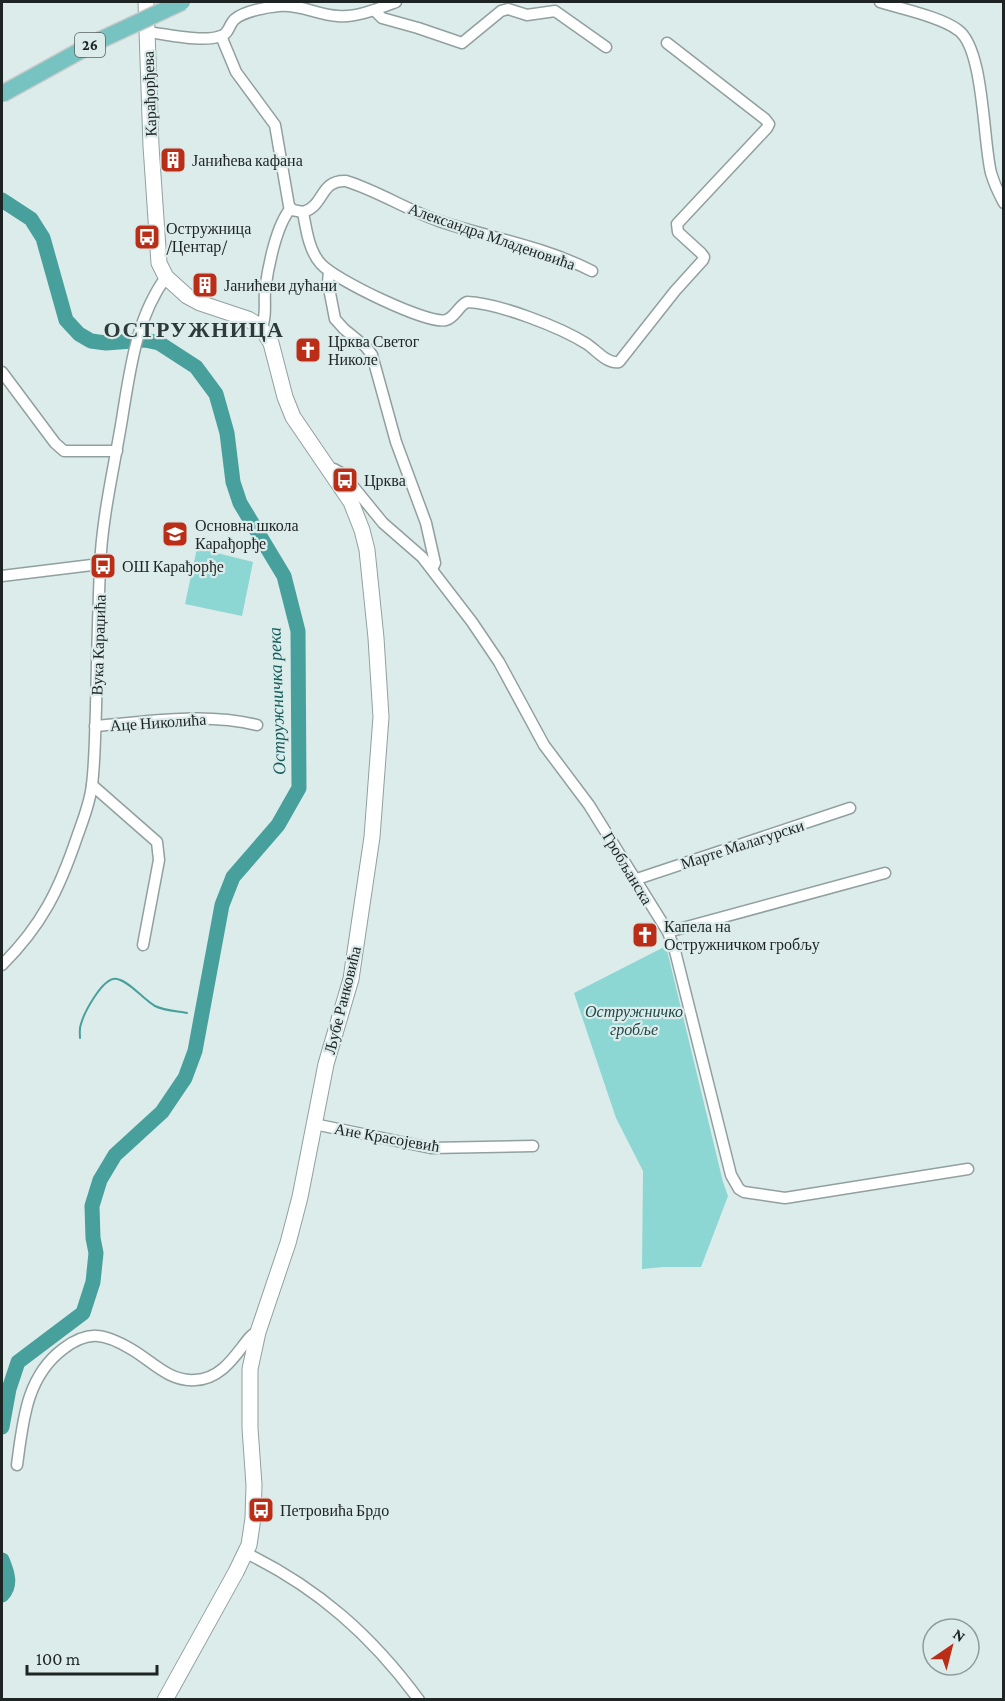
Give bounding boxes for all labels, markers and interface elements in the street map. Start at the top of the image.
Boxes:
road number: 26 [75,33,105,57]
street label: Карађорђева [140,51,160,137]
building icon: Јанићева кафана [158,145,188,175]
place label: Јанићева кафана [192,152,303,170]
street label: Александра Младеновића [406,200,578,274]
place label: Остружница /Центар/ [166,220,251,256]
bus stop icon: Остружница /Центар/ [132,222,162,252]
building icon: Јанићеви дућани [190,270,220,300]
place label: Јанићеви дућани [224,277,337,295]
district label: ОСТРУЖНИЦА [104,317,284,342]
place label: Црква Светог Николе [328,333,420,368]
church icon: Црква Светог Николе [293,335,323,365]
bus stop icon: Црква [330,465,360,495]
place label: Црква [364,472,406,490]
place label: Основна школа Карађорђе [195,517,299,553]
school or university icon: Основна школа Карађорђе [160,519,190,549]
bus stop icon: ОШ Карађорђе [88,551,118,581]
place label: ОШ Карађорђе [122,558,224,576]
street label: Вука Караџића [88,594,110,696]
water label: Остружничка река [264,627,290,775]
street label: Аце Николића [109,711,207,735]
street label: Марте Малагурски [678,816,807,873]
street label: Гробљанска [598,829,656,908]
place label: Капела на Остружничком гробљу [664,918,820,954]
church icon: Капела на Остружничком гробљу [630,920,660,950]
street label: Љубе Ранковића [321,944,365,1056]
park label: Остружничко гробље [585,1003,683,1039]
street label: Ане Красојевић [333,1120,441,1156]
bus stop icon: Петровића Брдо [246,1495,276,1525]
place label: Петровића Брдо [280,1502,389,1520]
north arrow [921,1617,981,1677]
text: N [950,1625,969,1645]
scale bar [27,1638,158,1676]
text: 100 m [36,1649,81,1669]

